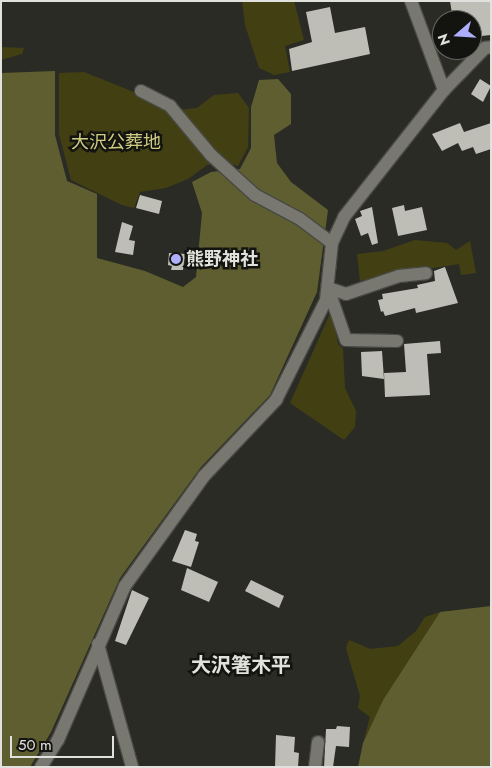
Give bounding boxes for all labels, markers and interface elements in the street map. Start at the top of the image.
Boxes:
north arrow [432,10,482,60]
text: N [432,31,455,48]
park label: 大沢公葬地 [71,131,161,153]
place label: 熊野神社 [186,248,258,270]
marker: 熊野神社 [170,253,182,265]
district label: 大沢箸木平 [191,653,291,677]
scale bar [12,726,116,758]
text: 50 m [18,734,52,756]

